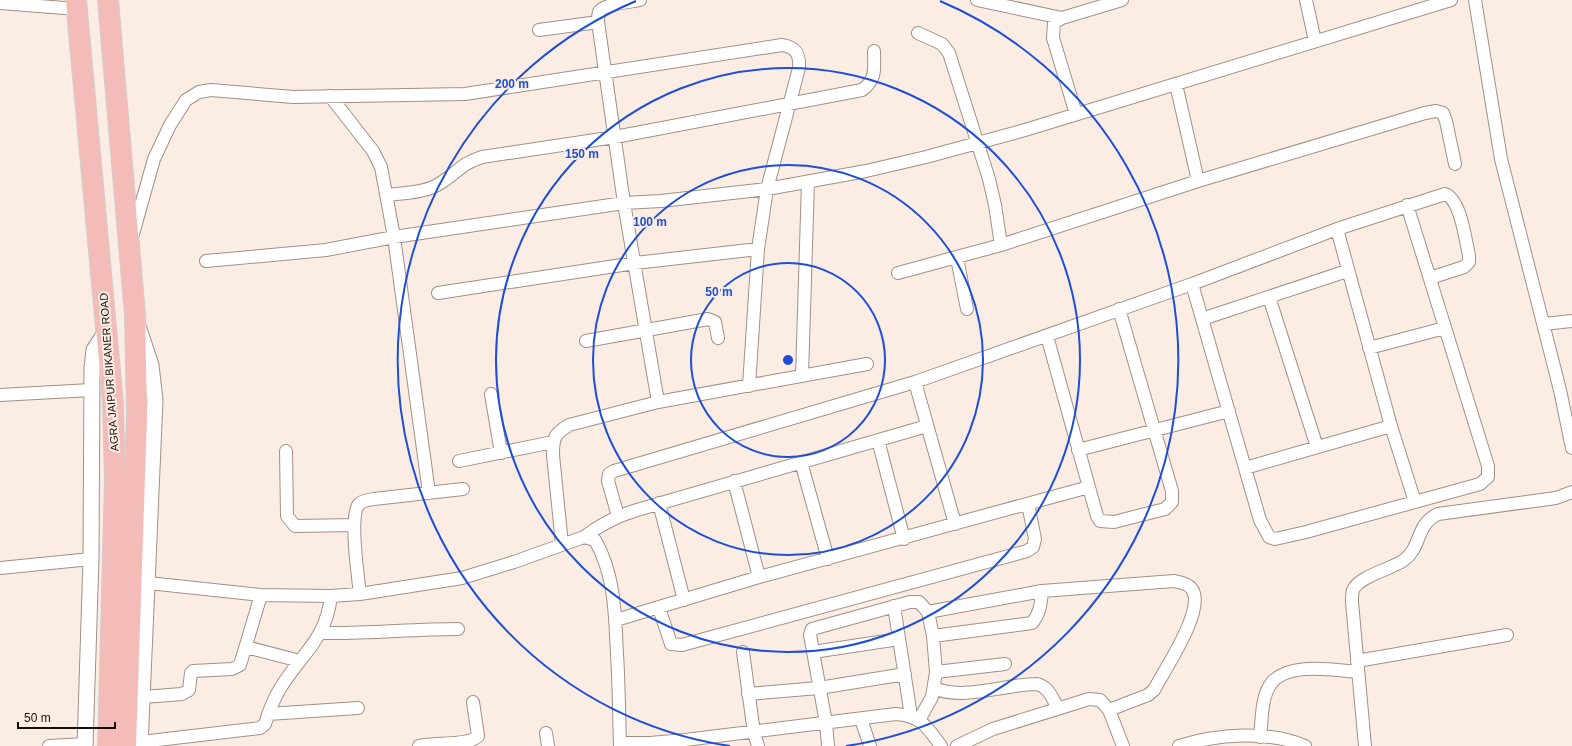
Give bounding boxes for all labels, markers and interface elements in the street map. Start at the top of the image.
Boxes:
text: 200 m [495,77,529,91]
text: 150 m [565,147,599,161]
text: 100 m [633,215,667,229]
text: 50 m [705,285,733,299]
street label: AGRA JAIPUR BIKANER ROAD [97,292,121,452]
centre of rings [781,353,795,367]
scale bar [18,704,115,730]
text: 50 m [24,711,51,725]

